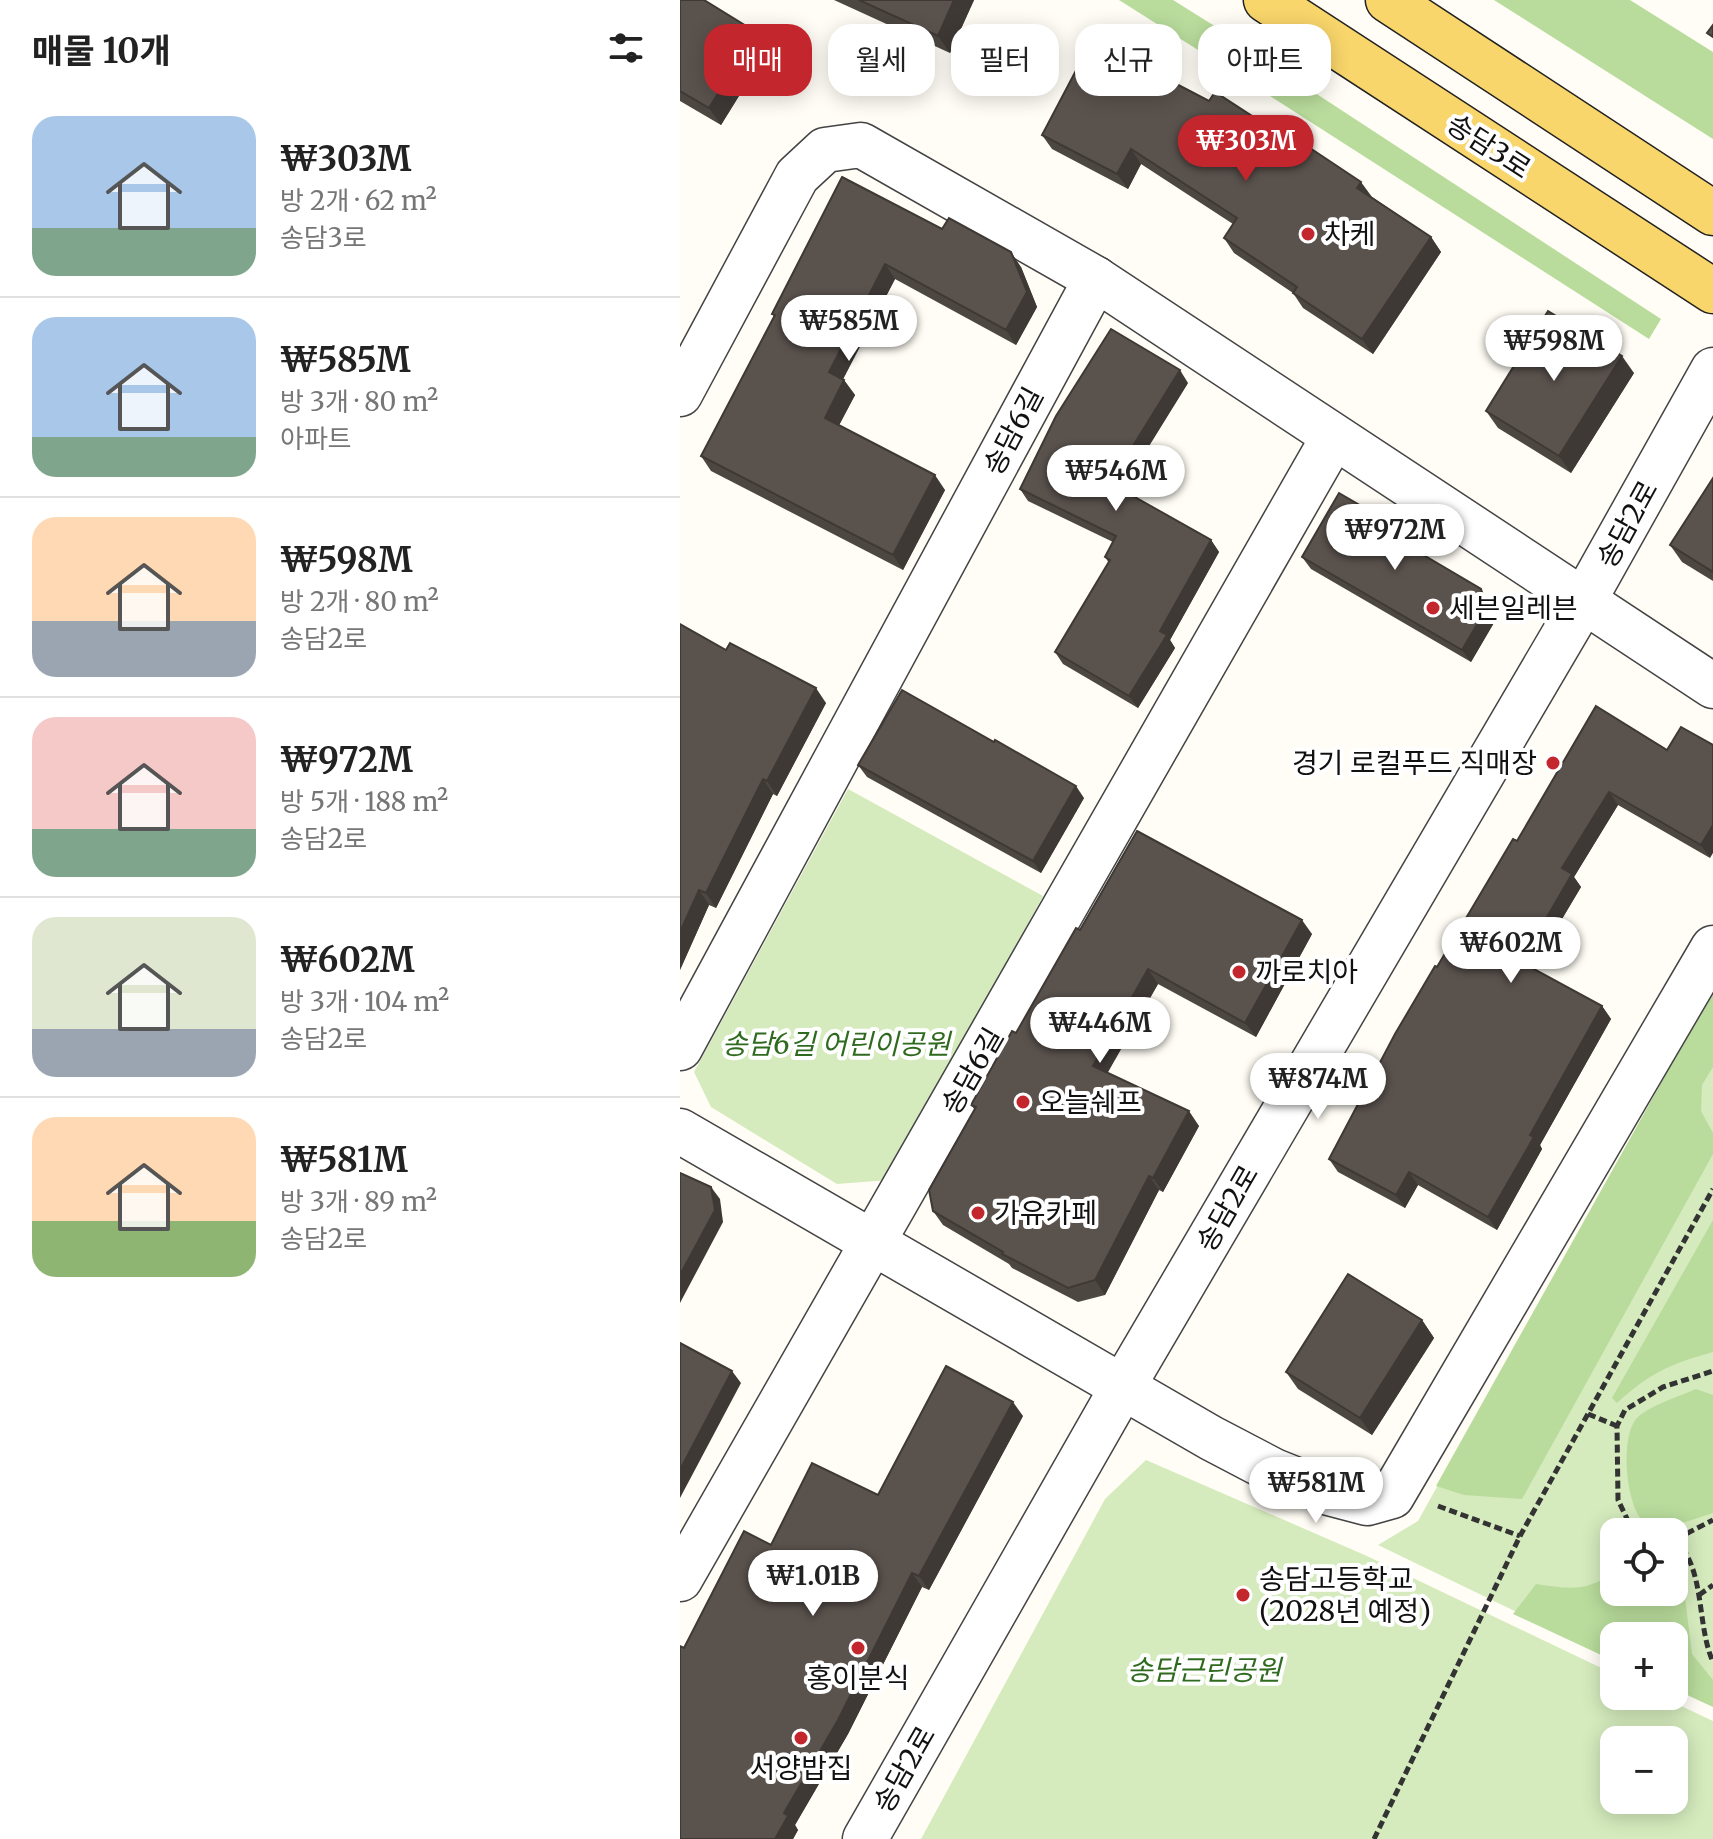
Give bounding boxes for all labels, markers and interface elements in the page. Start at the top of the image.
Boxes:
chip: 매매 [704,24,812,96]
chip: 월세 [828,24,935,96]
chip: 필터 [951,24,1059,96]
chip: 신규 [1075,24,1182,96]
chip: 아파트 [1198,24,1331,96]
icon: filters [604,26,648,70]
text: 매물 10개 [32,30,171,72]
street label: 송담3로 [1440,105,1538,187]
pin: ₩303M [1190,115,1302,183]
text: ₩303M [1196,124,1296,157]
text: ₩303M [280,138,411,180]
icon: home [96,148,192,244]
text: 방 2개 · 62 m² [280,184,437,217]
place label: 차케 [1324,216,1376,252]
text: 송담3로 [280,221,367,254]
marker: 차케 [1299,225,1317,243]
pin: ₩585M [793,295,905,363]
text: ₩585M [799,304,899,337]
pin: ₩598M [1498,315,1610,383]
text: ₩598M [1503,324,1605,357]
text: ₩585M [280,339,411,381]
icon: home [96,349,192,445]
street label: 송담6길 [975,381,1051,481]
text: 방 3개 · 80 m² [280,385,438,418]
text: 아파트 [280,422,352,455]
pin: ₩546M [1060,445,1172,513]
text: ₩546M [1065,454,1167,487]
street label: 송담2로 [1588,474,1666,574]
pin: ₩972M [1339,504,1451,572]
text: ₩972M [1344,513,1446,546]
text: ₩598M [280,539,413,581]
icon: home [96,549,192,645]
text: 방 2개 · 80 m² [280,585,439,618]
place label: 세븐일레븐 [1449,590,1578,626]
marker: 세븐일레븐 [1424,599,1442,617]
text: 송담2로 [280,622,367,655]
text: ₩972M [280,739,413,781]
place label: 경기 로컬푸드 직매장 [1292,745,1537,781]
icon: home [96,749,192,845]
marker: 경기 로컬푸드 직매장 [1544,754,1562,772]
text: 방 5개 · 188 m² [280,785,448,818]
text: 송담2로 [280,822,367,855]
pin: ₩602M [1455,917,1567,985]
text: ₩602M [1460,926,1562,959]
text: ₩602M [280,939,415,981]
icon: home [96,949,192,1045]
place label: 까로치아 [1255,954,1358,990]
marker: 까로치아 [1230,963,1248,981]
text: 방 3개 · 104 m² [280,985,449,1018]
pin: ₩446M [1044,997,1156,1065]
text: ₩446M [1048,1006,1152,1039]
street label: 송담6길 [933,1021,1011,1121]
text: 송담2로 [280,1022,367,1055]
park label: 송담6길 어린이공원 [722,1026,952,1062]
pin: ₩874M [1262,1053,1374,1121]
text: ₩874M [1268,1062,1368,1095]
place label: 오늘쉐프 [1039,1084,1142,1120]
marker: 오늘쉐프 [1014,1093,1032,1111]
text: ₩581M [280,1139,408,1181]
icon: home [96,1149,192,1245]
street label: 송담2로 [1188,1158,1266,1258]
text: 방 3개 · 89 m² [280,1185,437,1218]
place label: 가유카페 [994,1195,1097,1231]
marker: 가유카페 [969,1204,987,1222]
text: 송담2로 [280,1222,367,1255]
pin: ₩581M [1260,1457,1372,1525]
text: ₩581M [1267,1466,1365,1499]
map controls [1600,1518,1688,1814]
button: locate [1600,1518,1688,1606]
pin: ₩1.01B [748,1550,878,1618]
text: ₩1.01B [766,1559,860,1592]
place label: 송담고등학교 (2028년 예정) [1259,1561,1431,1629]
marker: 송담고등학교 (2028년 예정) [1234,1586,1252,1604]
button: + [1600,1622,1688,1710]
marker: 홍이분식 [849,1639,867,1657]
park label: 송담근린공원 [1127,1652,1284,1688]
place label: 홍이분식 [806,1660,910,1696]
street label: 송담2로 [865,1719,943,1819]
button: − [1600,1726,1688,1814]
marker: 서양밥집 [792,1729,810,1747]
place label: 서양밥집 [749,1750,853,1786]

